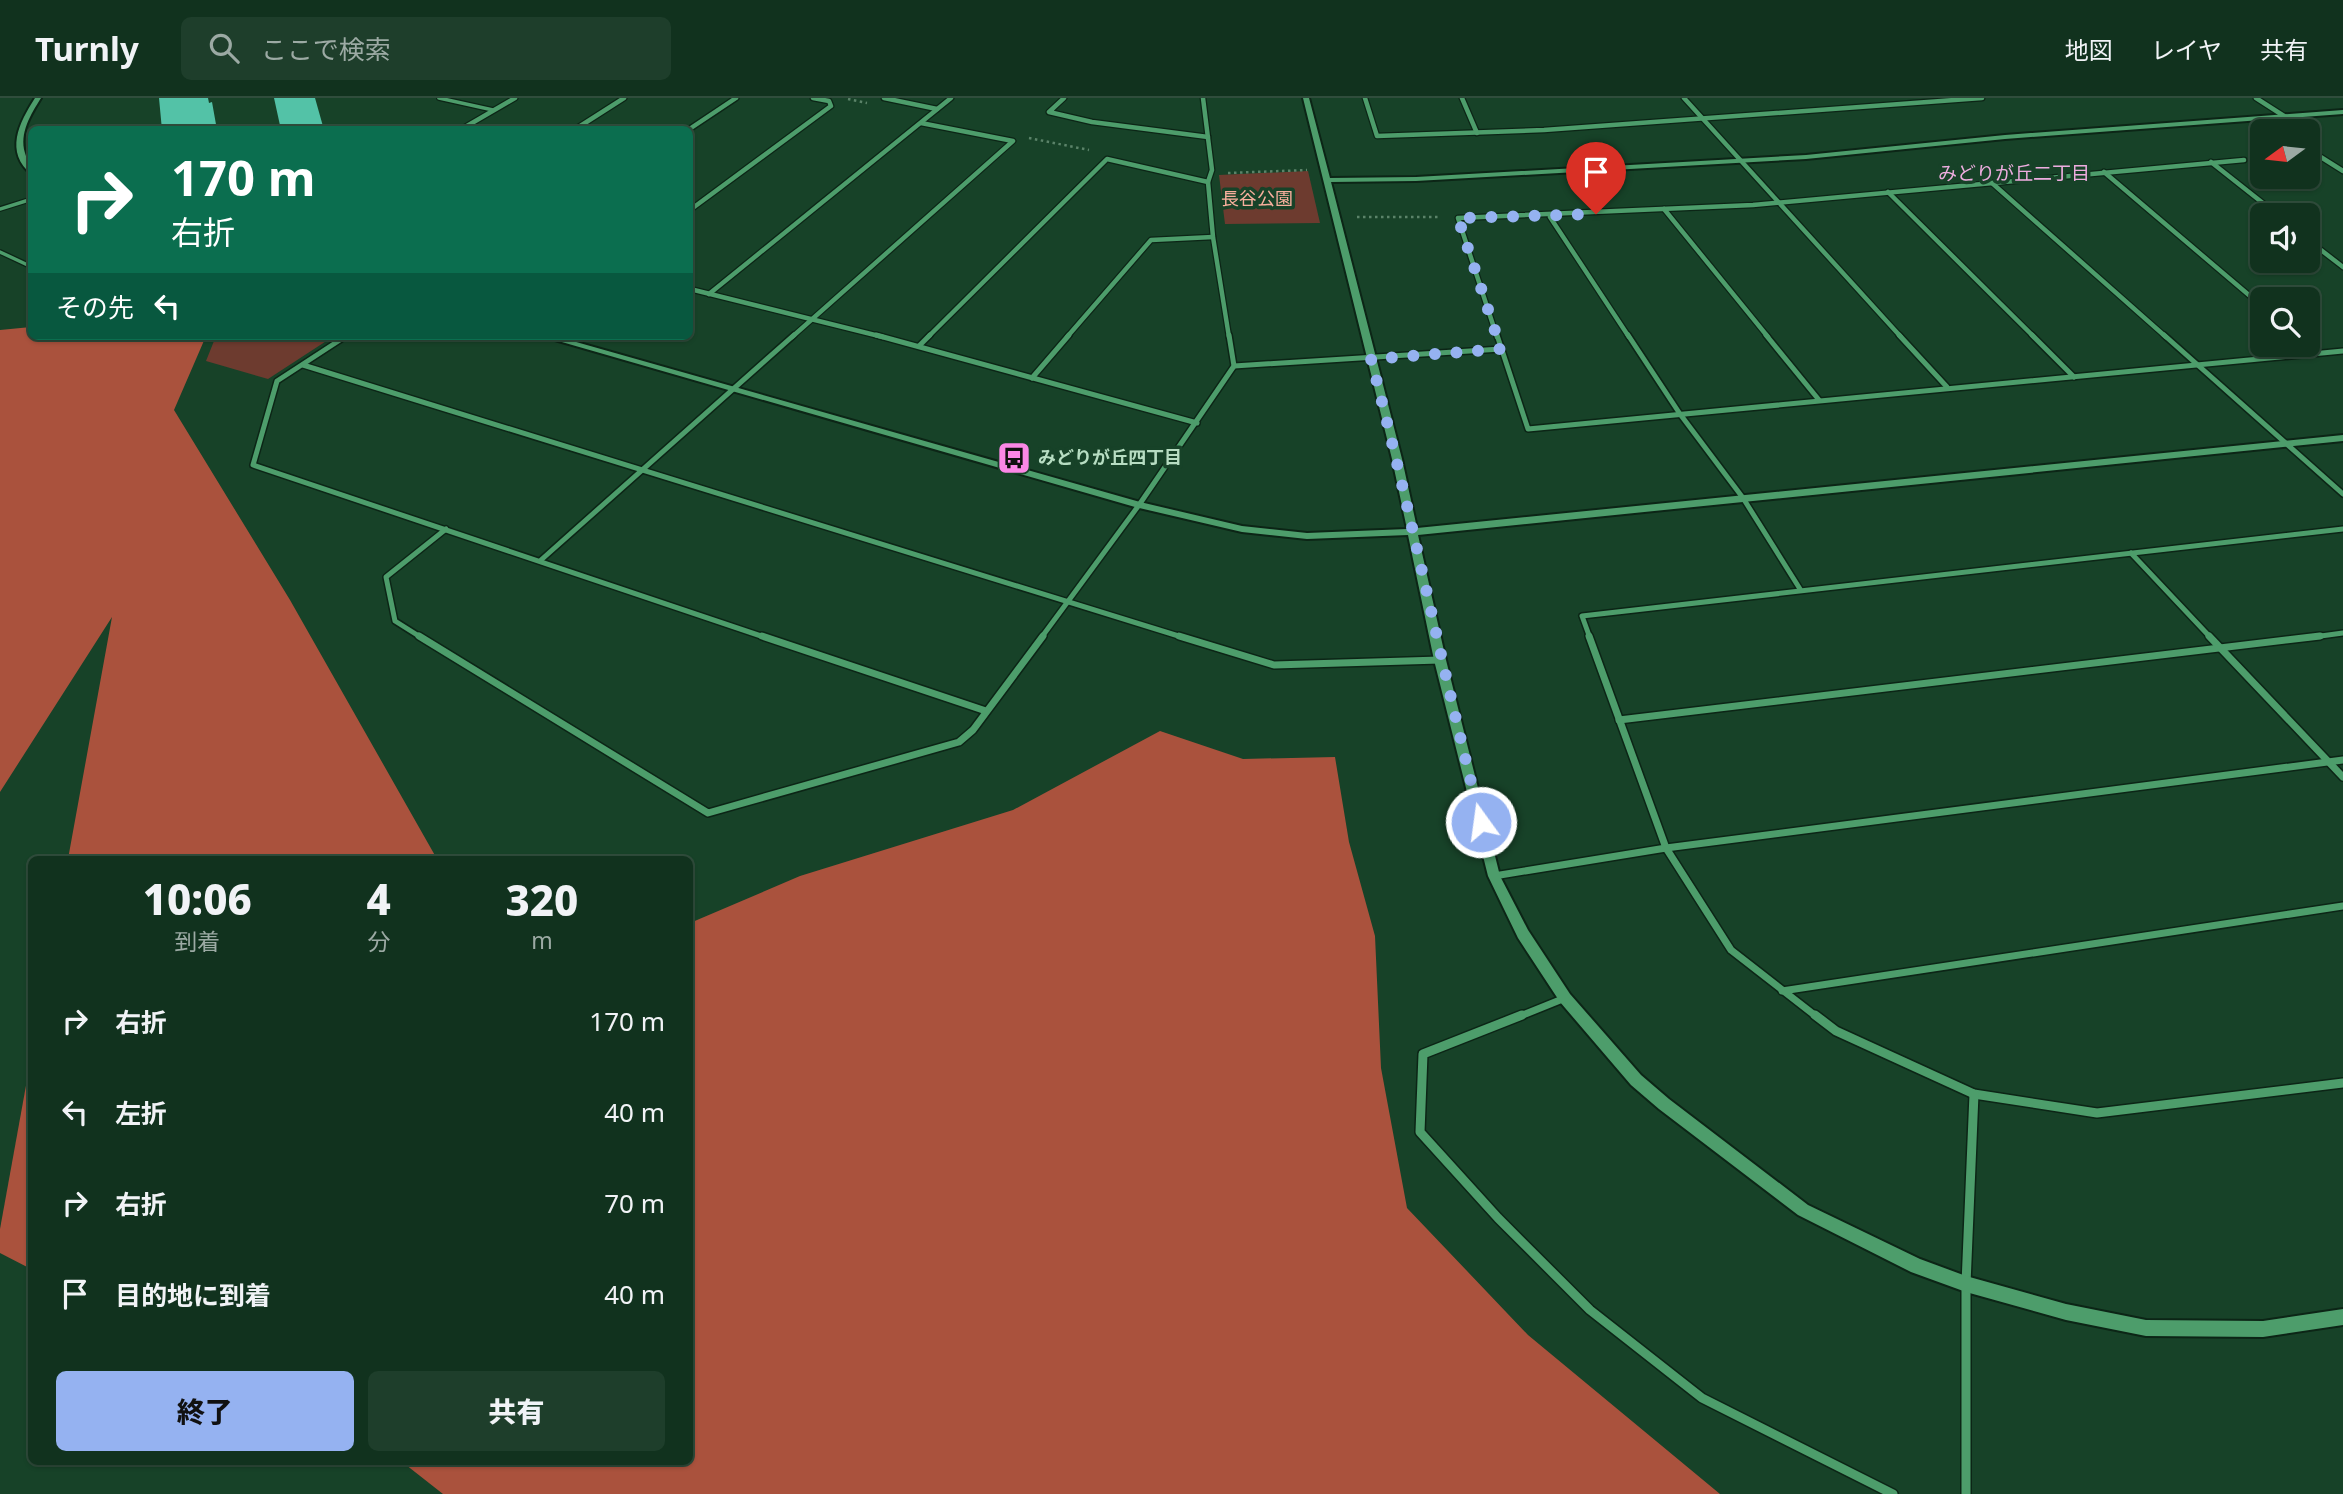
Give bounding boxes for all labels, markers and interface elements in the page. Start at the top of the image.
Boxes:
search box [181,17,671,80]
text: Turnly [35,26,139,71]
icon: search [205,29,243,67]
text: ここで検索 [261,31,391,67]
text: 地図 [2065,33,2113,66]
text: レイヤ [2151,33,2222,66]
text: 共有 [2260,33,2308,66]
north arrow [2250,119,2320,189]
map controls [2250,119,2320,357]
pin [1566,142,1626,214]
text: 170 m [171,144,316,210]
icon: arrive [1577,153,1615,191]
icon: right [56,154,147,245]
district label: みどりが丘二丁目 [1938,160,2090,186]
park label: 長谷公園 [1221,186,1293,210]
button: sound [2250,203,2320,273]
text: 右折 [171,210,235,253]
icon: left [148,287,186,325]
button: search [2250,287,2320,357]
text: その先 [56,289,134,325]
bus stop icon: みどりが丘四丁目 [995,439,1033,477]
place label: みどりが丘四丁目 [1038,445,1182,469]
position arrow [1444,785,1518,859]
text: 10:06 [143,870,252,927]
text: 4 [366,870,391,927]
text: 320 [505,871,578,928]
text: m [531,924,553,956]
text: 到着 [174,925,220,957]
text: 分 [367,925,390,957]
icon: right [56,1002,94,1040]
text: 170 m [589,1003,665,1039]
text: 右折 [115,1004,167,1040]
icon: left [56,1093,94,1131]
text: 40 m [604,1094,665,1130]
text: 左折 [115,1095,167,1131]
icon: right [56,1184,94,1222]
text: 70 m [604,1185,665,1221]
text: 右折 [115,1186,167,1222]
icon: arrive [56,1275,94,1313]
text: 40 m [604,1276,665,1312]
text: 目的地に到着 [115,1277,271,1313]
button: 終了 [56,1371,354,1451]
button: 共有 [368,1371,665,1451]

